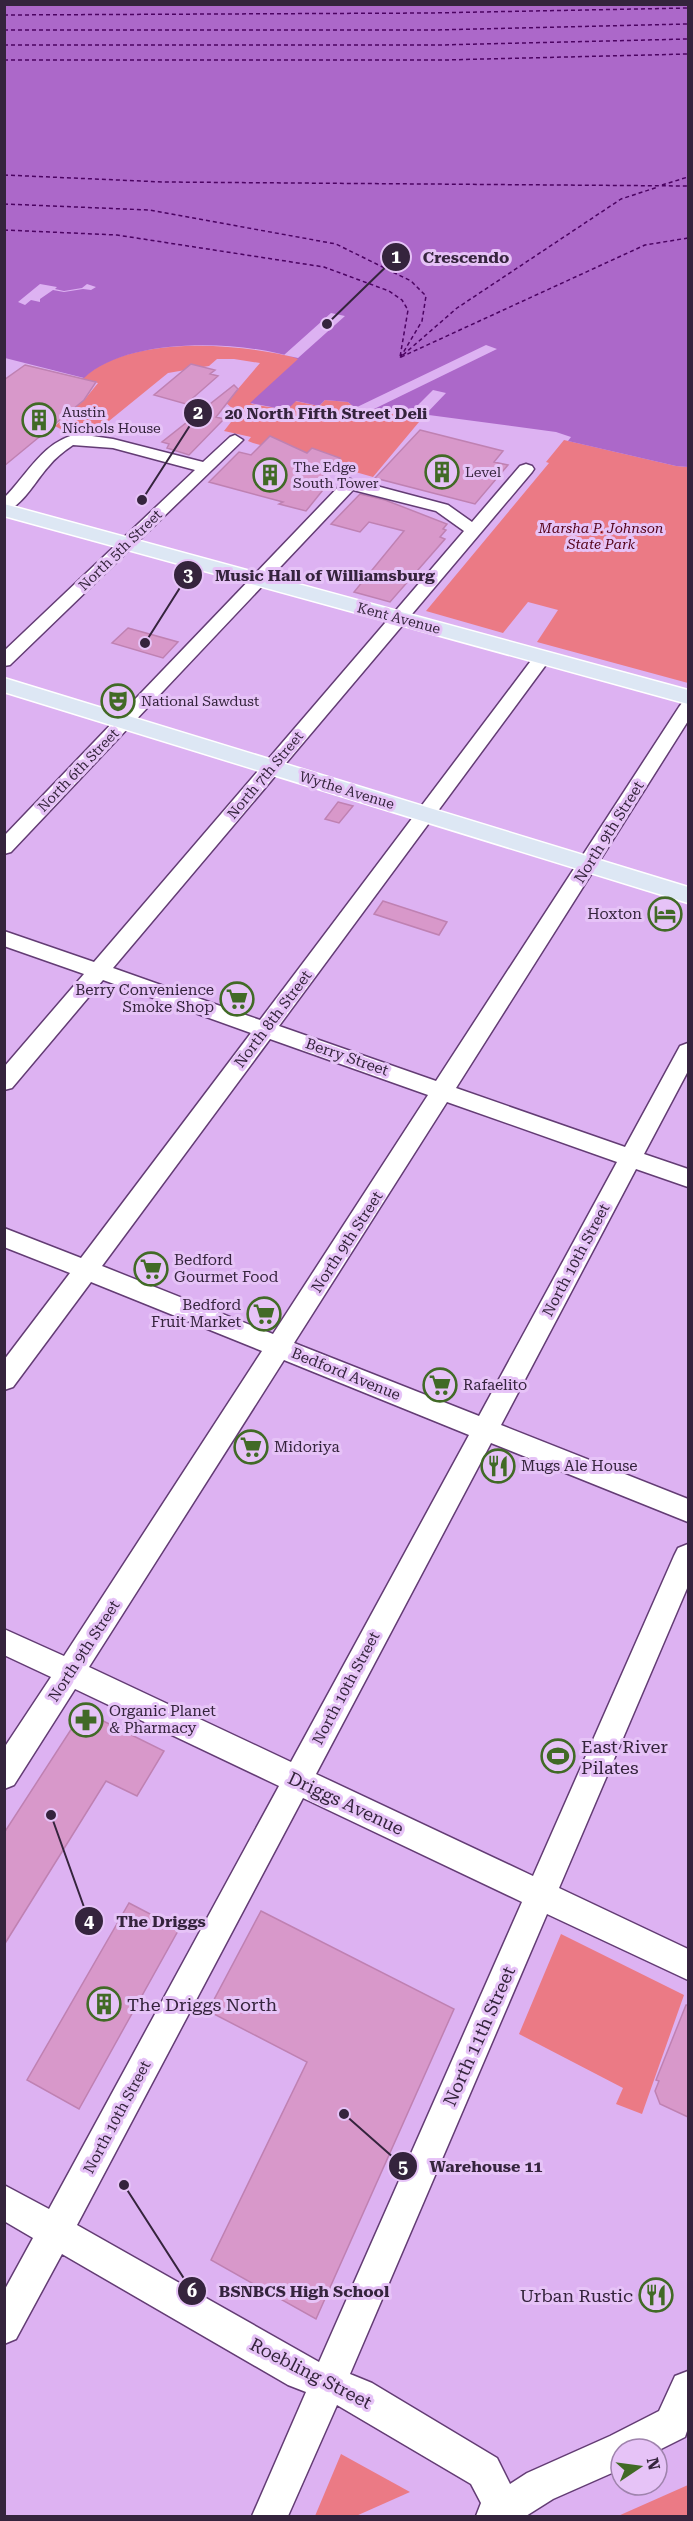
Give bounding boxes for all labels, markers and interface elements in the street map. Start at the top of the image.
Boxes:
callout: Crescendo [381,240,522,274]
text: 1 [391,246,401,267]
text: Crescendo [423,248,509,267]
callout: 20 North Fifth Street Deli [183,396,439,430]
building icon: Austin Nichols House [21,402,57,438]
text: 2 [193,402,203,423]
place label: Austin Nichols House [62,404,161,436]
text: 20 North Fifth Street Deli [225,404,428,423]
building icon: Level [424,454,460,490]
building icon: The Edge South Tower [252,457,288,493]
place label: The Edge South Tower [293,459,379,491]
place label: Level [465,464,502,480]
street label: North 5th Street [75,506,165,594]
park label: Marsha P. Johnson State Park [538,520,664,552]
callout: Music Hall of Williamsburg [173,558,447,592]
text: 3 [183,564,193,585]
text: Music Hall of Williamsburg [215,566,435,585]
street label: Kent Avenue [356,599,443,637]
theatre icon: National Sawdust [100,683,136,719]
place label: National Sawdust [141,693,259,709]
street label: North 6th Street [34,725,122,815]
street label: North 7th Street [224,728,306,822]
street label: Wythe Avenue [298,768,397,812]
street label: North 9th Street [570,777,648,886]
hotel icon: Hoxton [647,896,683,932]
place label: Hoxton [587,905,642,923]
street label: North 8th Street [231,967,316,1071]
place label: Berry Convenience Smoke Shop [75,981,214,1016]
supermarket icon: Berry Convenience Smoke Shop [219,981,255,1017]
street label: Berry Street [303,1034,391,1080]
street label: North 9th Street [308,1188,387,1296]
street label: North 10th Street [539,1200,614,1320]
supermarket icon: Bedford Gourmet Food [133,1251,169,1287]
place label: Bedford Gourmet Food [174,1251,279,1286]
place label: Bedford Fruit Market [151,1296,241,1331]
supermarket icon: Bedford Fruit Market [246,1296,282,1332]
street label: Bedford Avenue [289,1344,403,1404]
supermarket icon: Rafaelito [422,1367,458,1403]
place label: Rafaelito [463,1376,527,1394]
supermarket icon: Midoriya [233,1429,269,1465]
place label: Midoriya [274,1438,340,1456]
restaurant icon: Mugs Ale House [480,1448,516,1484]
place label: Mugs Ale House [521,1457,638,1475]
street label: North 9th Street [45,1597,124,1705]
street label: North 10th Street [309,1628,384,1748]
pharmacy icon: Organic Planet & Pharmacy [68,1702,104,1738]
place label: Organic Planet & Pharmacy [109,1702,216,1737]
place label: East River Pilates [581,1736,668,1778]
sports icon: East River Pilates [540,1738,576,1774]
street label: Driggs Avenue [285,1767,407,1839]
callout: The Driggs [74,1904,217,1938]
text: 4 [84,1911,94,1932]
text: The Driggs [116,1912,206,1931]
street label: North 11th Street [439,1963,519,2109]
building icon: The Driggs North [86,1986,122,2022]
place label: The Driggs North [127,1994,277,2015]
street label: North 10th Street [80,2057,155,2177]
callout: Warehouse 11 [388,2149,555,2183]
text: 5 [398,2156,408,2177]
text: Warehouse 11 [430,2157,542,2176]
callout: BSNBCS High School [177,2274,401,2308]
restaurant icon: Urban Rustic [638,2277,674,2313]
text: 6 [187,2280,197,2301]
text: BSNBCS High School [219,2282,390,2301]
place label: Urban Rustic [520,2285,633,2306]
street label: Roebling Street [247,2333,376,2413]
north arrow [609,2437,669,2497]
text: N [642,2456,664,2472]

